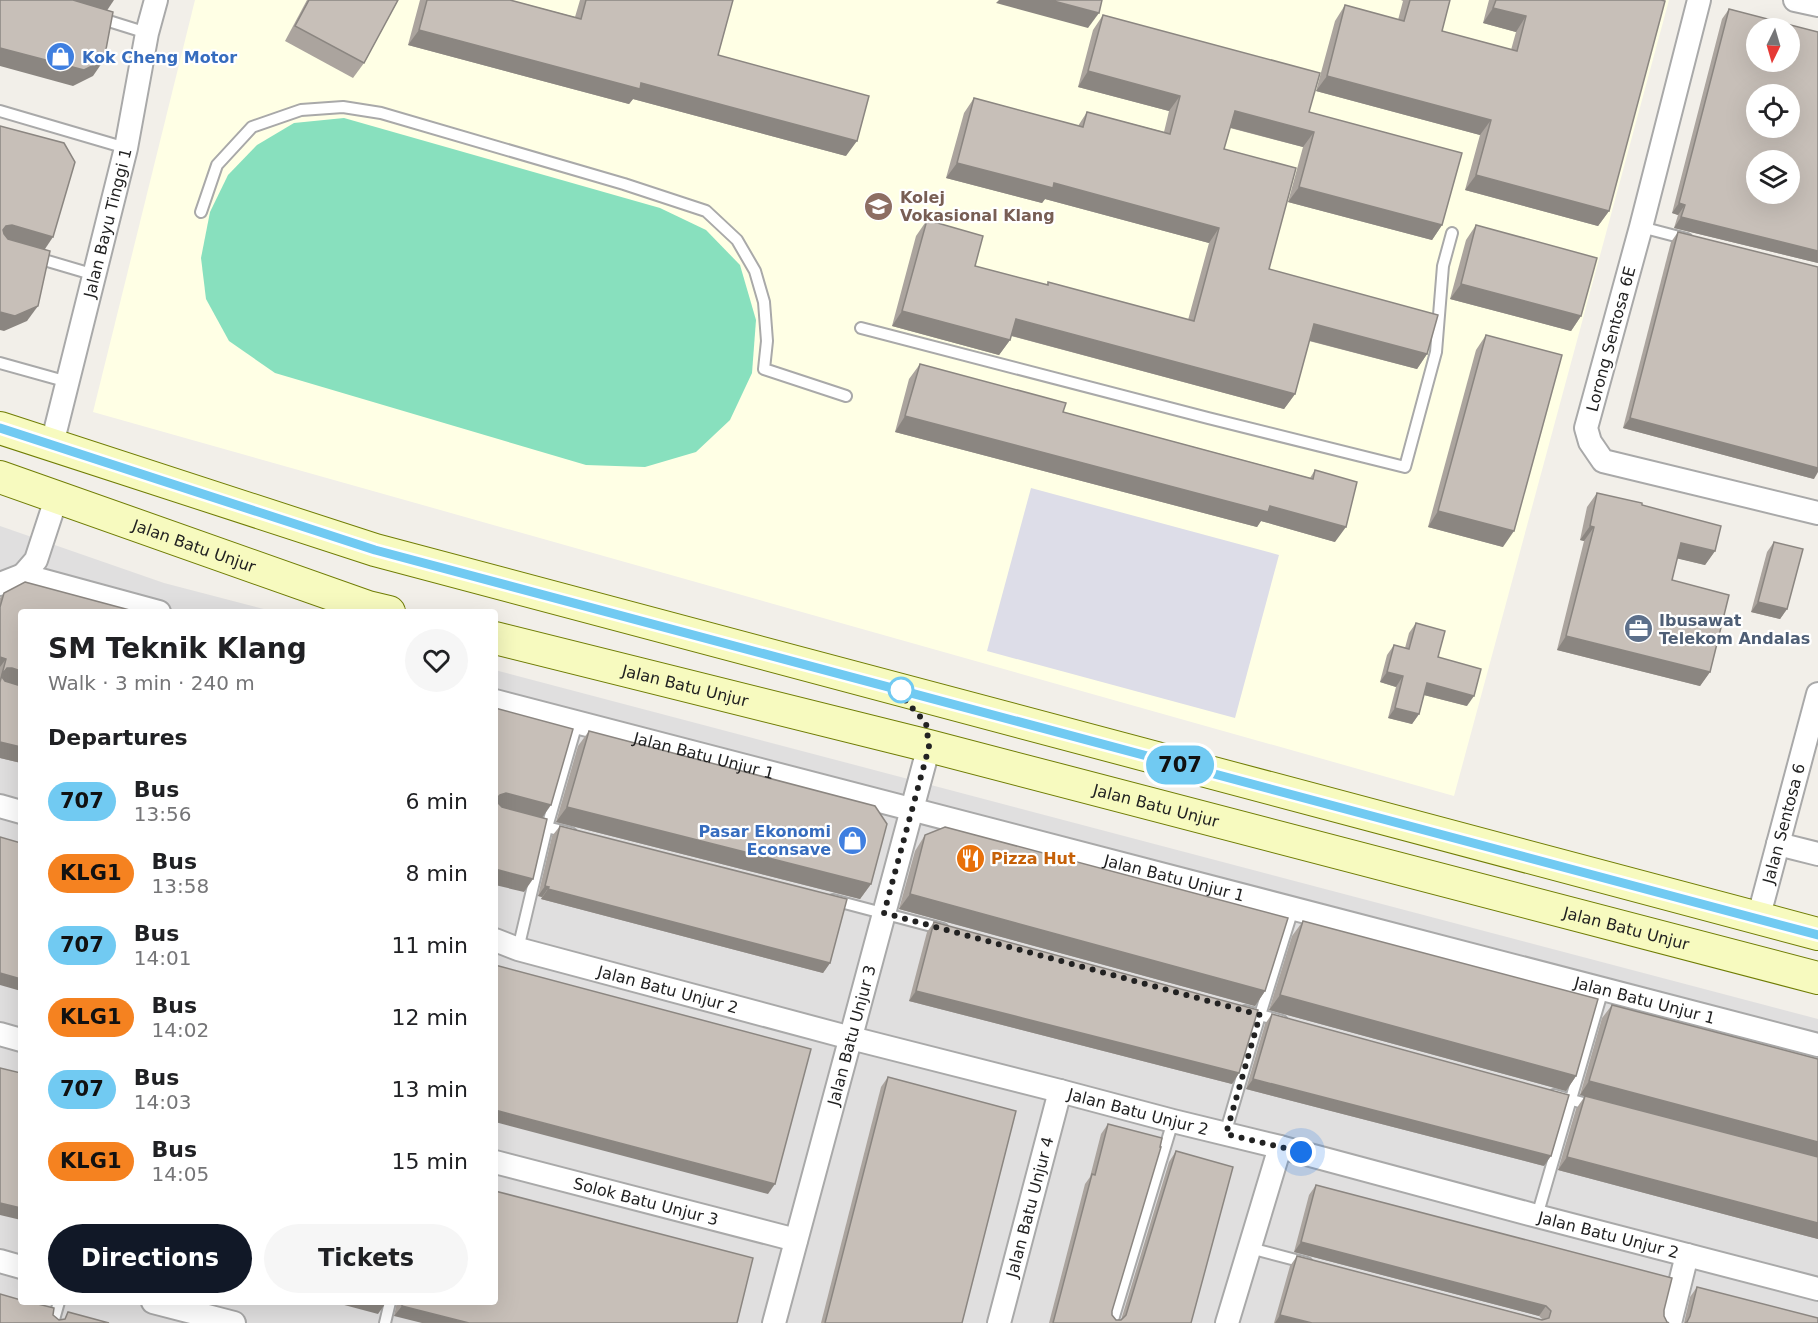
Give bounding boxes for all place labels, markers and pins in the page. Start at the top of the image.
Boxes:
shop icon: Kok Cheng Motor [45,41,77,73]
place label: Kok Cheng Motor [82,48,237,67]
place label: Kolej Vokasional Klang [900,188,1055,225]
school or university icon: Kolej Vokasional Klang [863,190,895,222]
place label: Ibusawat Telekom Andalas [1659,611,1810,648]
office icon: Ibusawat Telekom Andalas [1622,613,1654,645]
unlabelled marker [888,677,914,703]
place label: Pasar Ekonomi Econsave [698,822,831,859]
shop icon: Pasar Ekonomi Econsave [836,824,868,856]
restaurant icon: Pizza Hut [954,842,986,874]
place label: Pizza Hut [991,849,1076,868]

